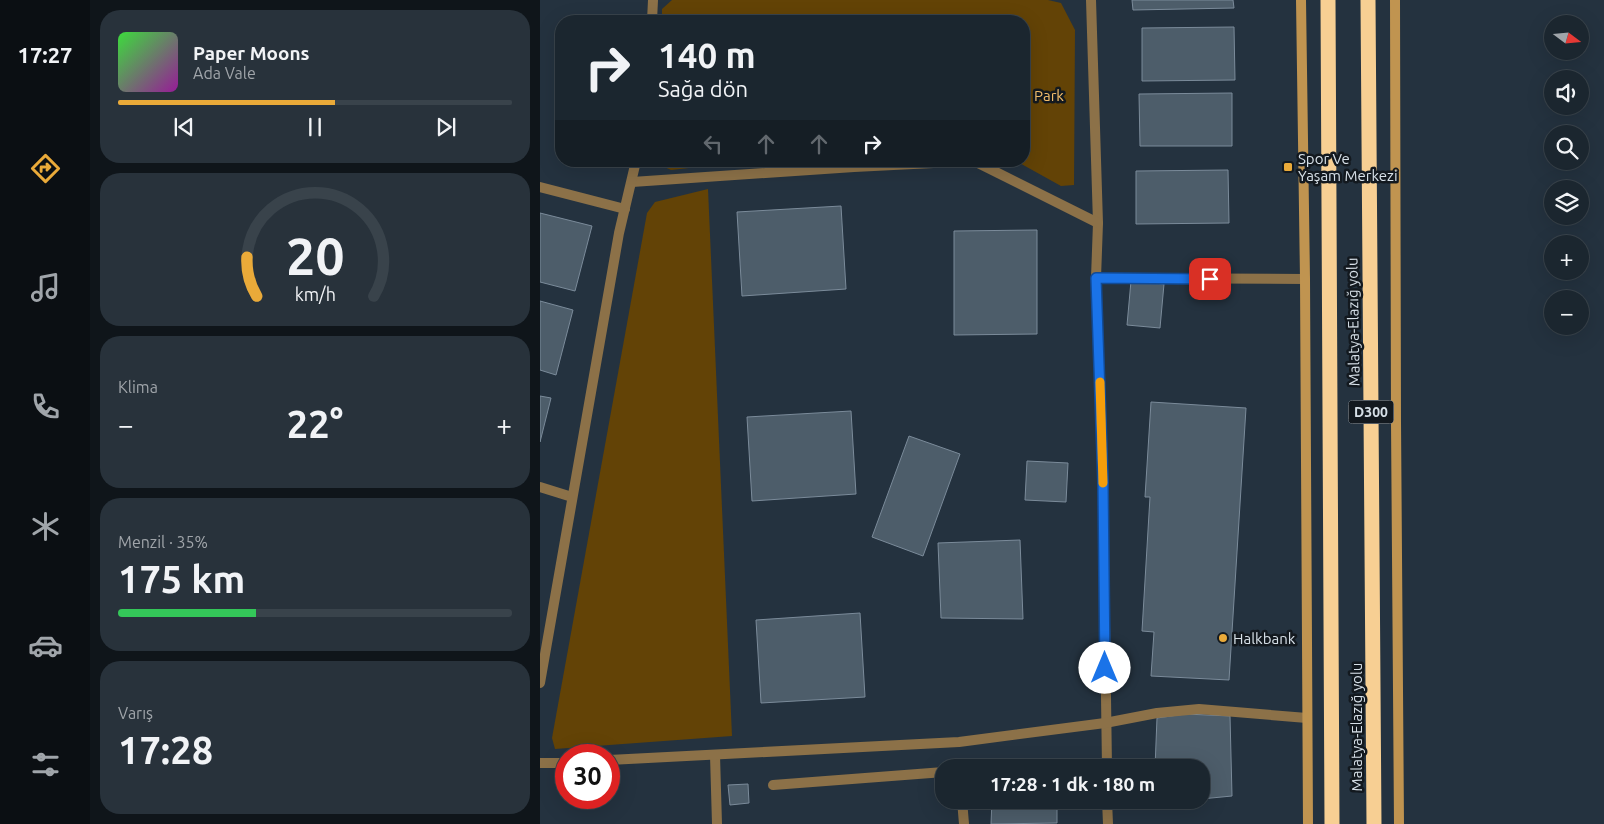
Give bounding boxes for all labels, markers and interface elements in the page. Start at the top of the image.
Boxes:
north arrow [1544,15,1589,60]
map controls [1544,15,1589,335]
icon: right [575,35,640,100]
text: 140 m [658,35,756,75]
text: 17:27 [17,42,73,67]
text: Paper Moons [193,42,310,64]
text: Ada Vale [193,64,256,82]
button: sound [1544,70,1589,115]
text: Sağa dön [658,76,748,101]
park label: Park [1034,87,1064,104]
icon: previous [170,113,198,141]
icon: pause [301,113,329,141]
icon: next [432,113,460,141]
button: search [1544,125,1589,170]
icon: left [699,130,727,158]
icon: ahead [752,130,780,158]
icon: ahead [805,130,833,158]
icon: right [858,130,886,158]
place label: Spor Ve Yaşam Merkezi [1298,150,1398,184]
icon: directions [28,151,63,186]
marker: Spor Ve Yaşam Merkezi [1282,161,1294,173]
button: layers [1544,180,1589,225]
text: 20 [286,227,344,285]
button: + [1544,235,1589,280]
street label: Malatya-Elazığ yolu [1343,257,1363,387]
pin [1189,258,1231,300]
icon: arrive [1196,265,1224,293]
icon: music [28,270,63,305]
text: km/h [294,284,336,304]
button: − [1544,290,1589,335]
text: Klima [118,378,158,396]
icon: phone [28,389,63,424]
road number: D300 [1348,401,1394,424]
text: 22° [287,403,343,445]
text: − [118,409,134,440]
text: + [496,409,512,440]
icon: climate [28,509,63,544]
text: Menzil · 35% [118,533,208,551]
text: 175 km [118,558,245,600]
icon: car [28,628,63,663]
place label: Halkbank [1233,630,1296,647]
marker: Halkbank [1217,632,1229,644]
position arrow [1078,641,1130,693]
street label: Malatya-Elazığ yolu [1348,663,1365,791]
text: Varış [118,704,153,722]
text: 17:28 [118,729,213,771]
speed limit sign: 30 [555,744,620,809]
icon: filters [28,747,63,782]
text: 17:28 · 1 dk · 180 m [990,773,1155,795]

